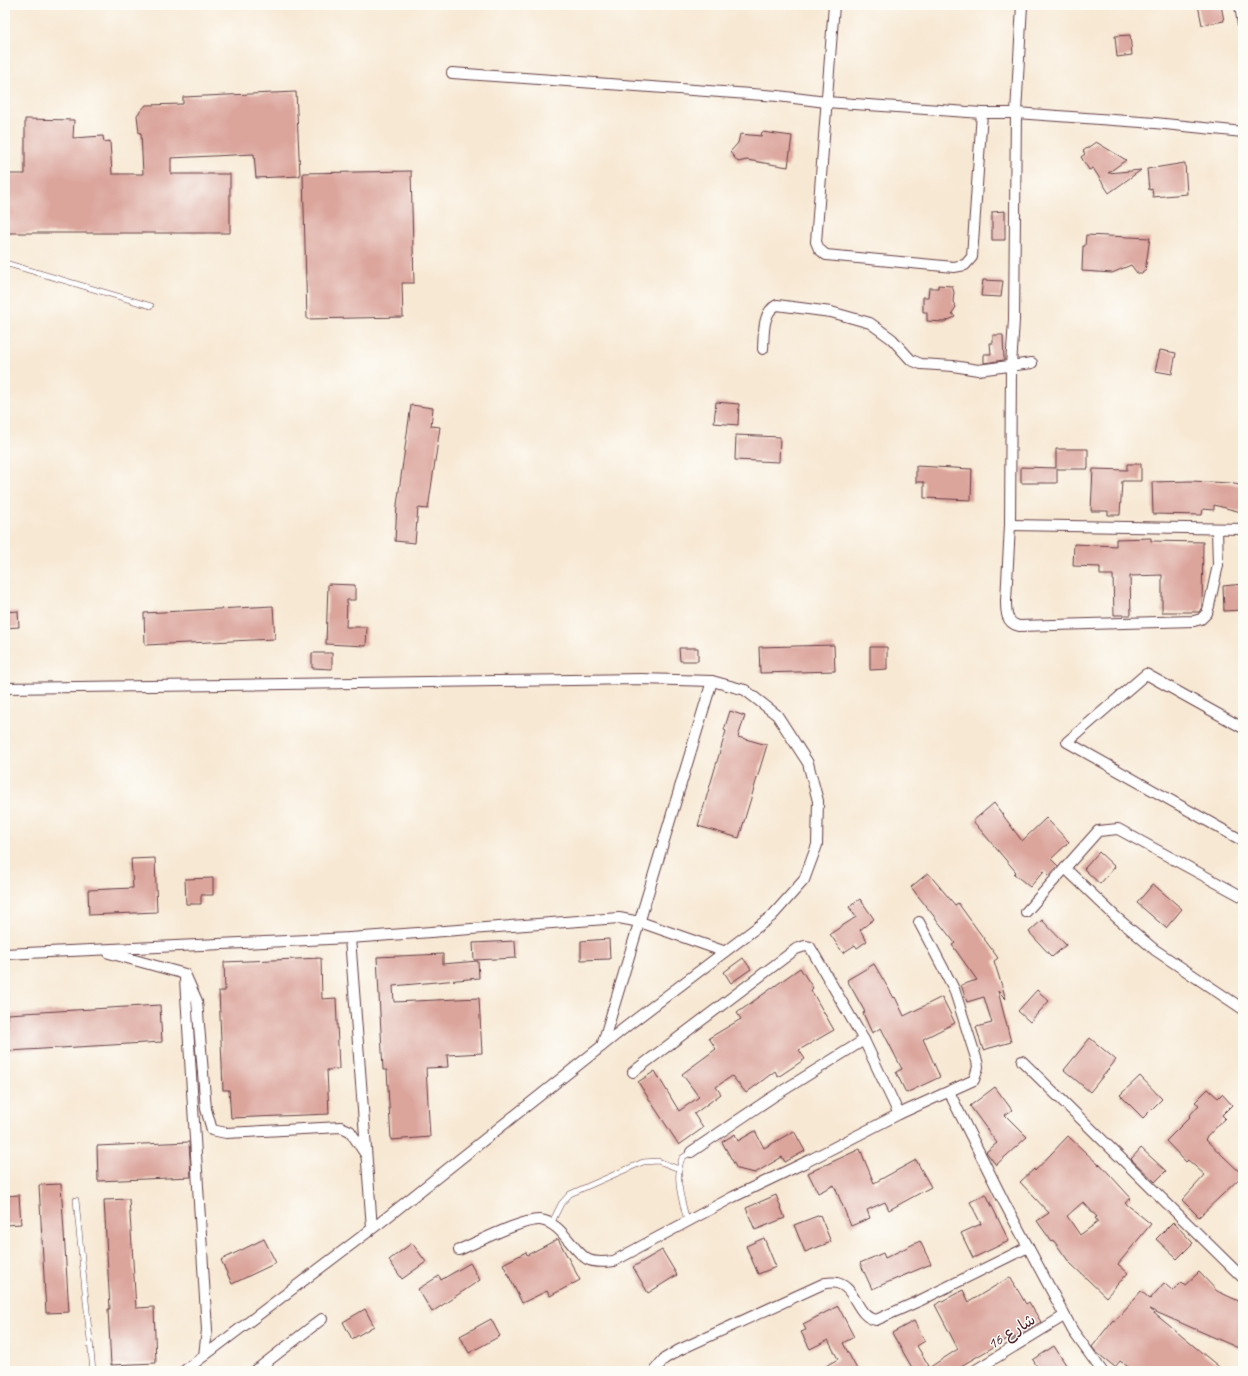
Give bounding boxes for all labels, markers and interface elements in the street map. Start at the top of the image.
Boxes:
street label: شارع 16 [984,1309,1040,1355]

